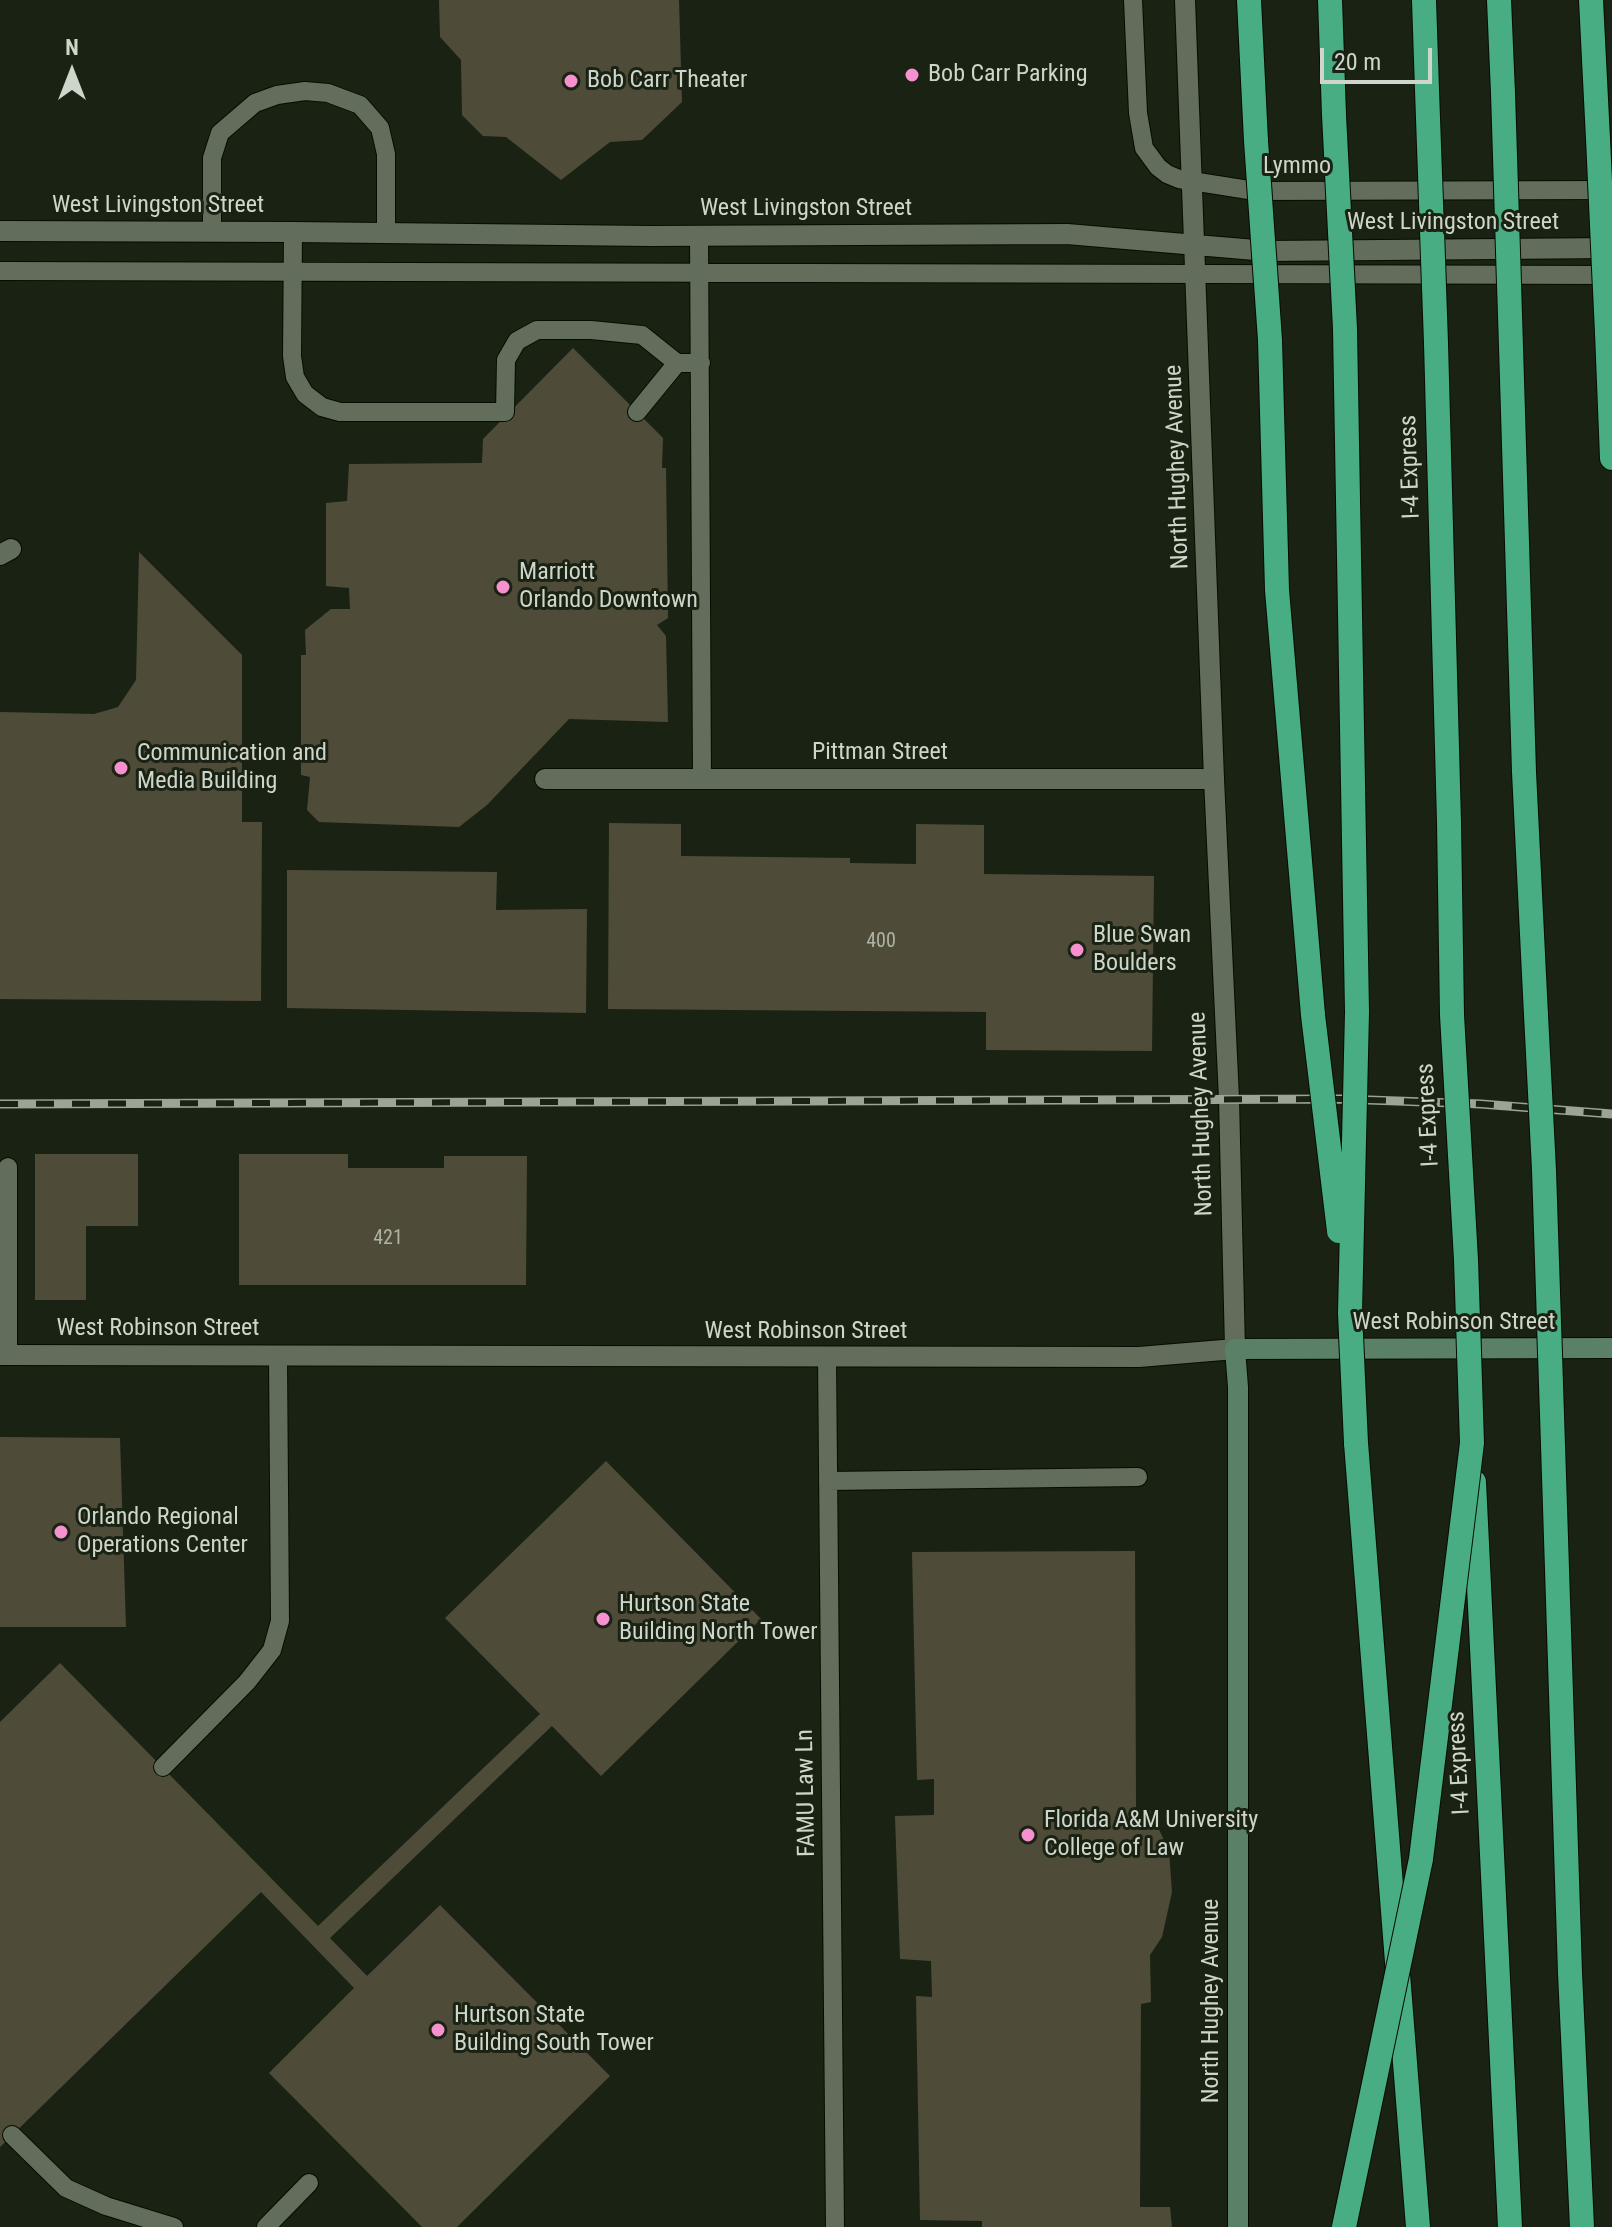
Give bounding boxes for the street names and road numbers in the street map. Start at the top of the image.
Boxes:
street label: Lymmo [1263,153,1331,181]
street label: West Livingston Street [52,192,264,220]
street label: West Livingston Street [700,195,912,223]
street label: West Livingston Street [1347,209,1559,237]
street label: North Hughey Avenue [1160,364,1196,570]
street label: I-4 Express [1395,415,1427,519]
street label: Pittman Street [812,739,948,767]
street label: North Hughey Avenue [1184,1011,1220,1217]
street label: I-4 Express [1412,1062,1446,1168]
street label: West Robinson Street [1353,1309,1555,1337]
street label: West Robinson Street [57,1315,259,1343]
street label: West Robinson Street [705,1318,907,1346]
street label: I-4 Express [1443,1710,1477,1816]
street label: FAMU Law Ln [791,1729,823,1857]
street label: North Hughey Avenue [1198,1899,1226,2103]

